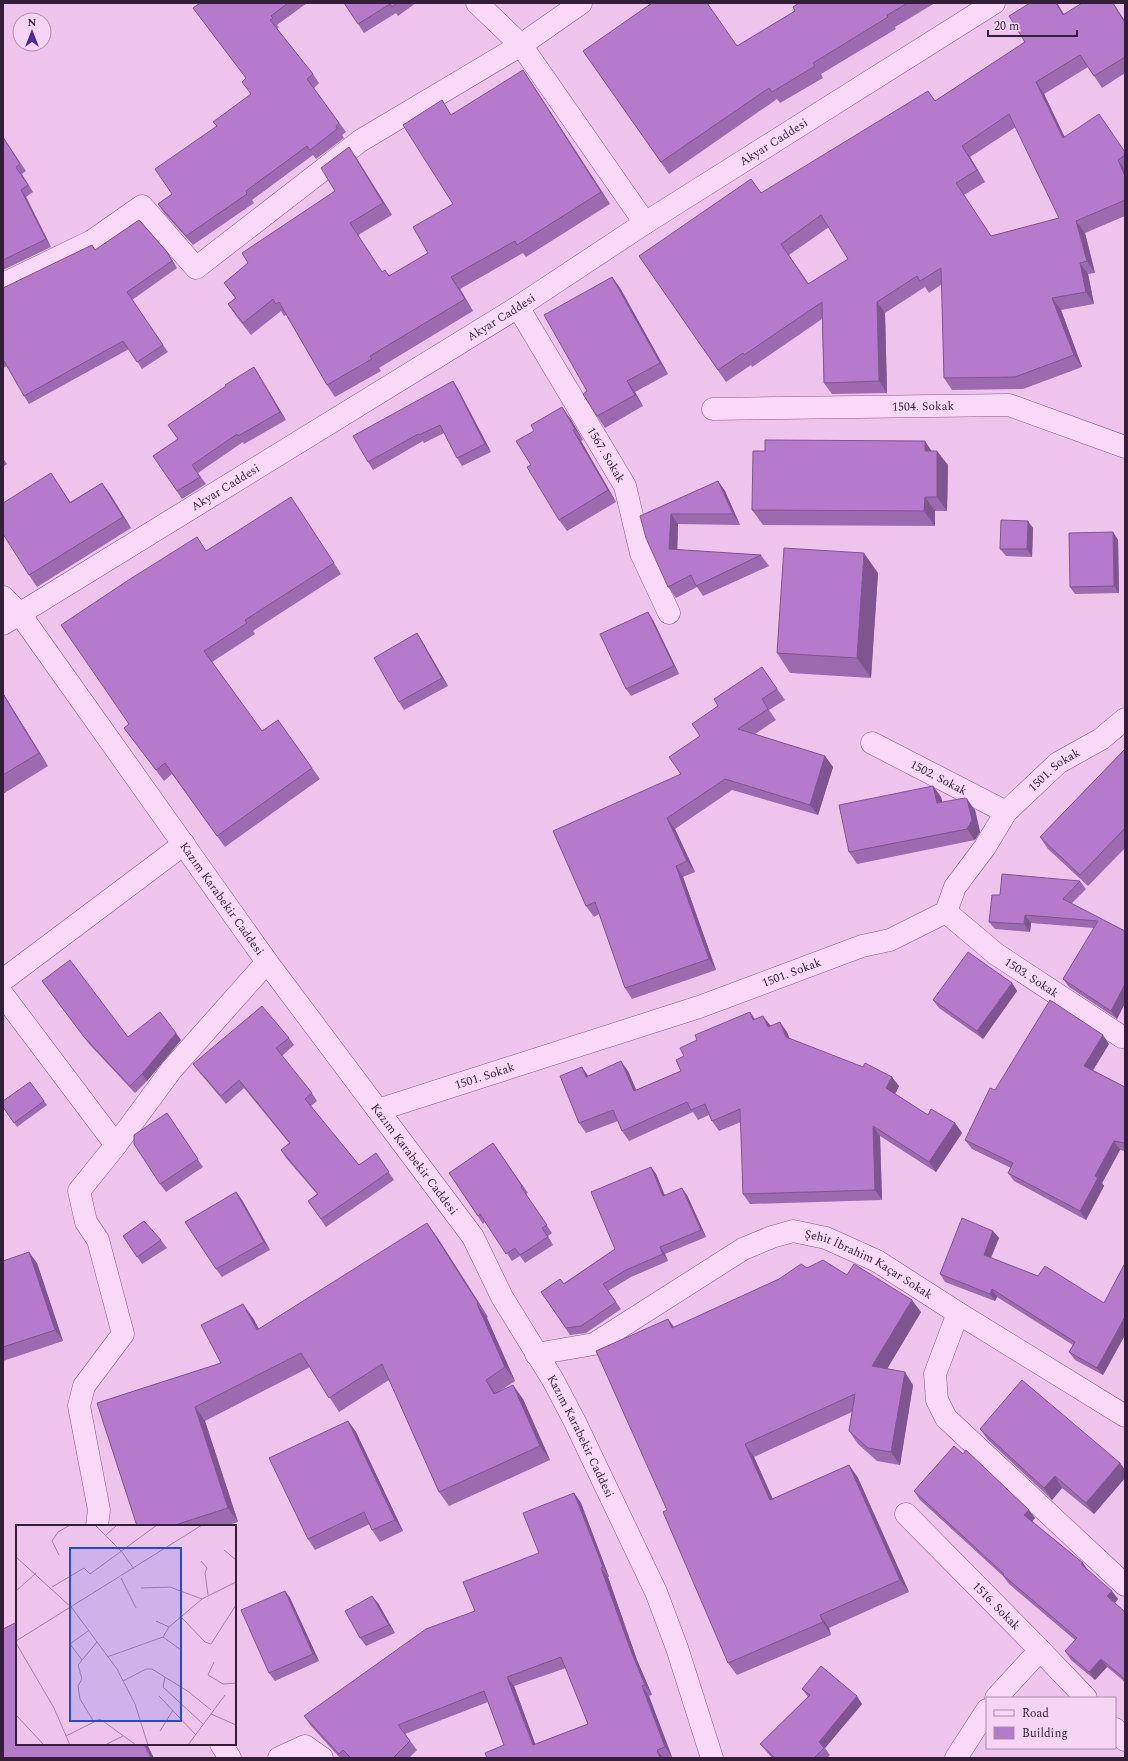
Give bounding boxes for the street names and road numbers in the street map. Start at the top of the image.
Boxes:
street label: Akyar Caddesi [736,113,812,171]
street label: Akyar Caddesi [463,289,540,346]
street label: 1504. Sokak [892,397,955,417]
street label: 1567. Sokak [582,423,630,487]
street label: Akyar Caddesi [187,459,264,516]
street label: 1501. Sokak [1024,743,1084,797]
street label: 1502. Sokak [906,755,971,801]
street label: Kazım Karabekir Caddesi [175,838,269,960]
street label: 1501. Sokak [759,953,825,993]
street label: 1503. Sokak [1000,953,1063,1003]
street label: 1501. Sokak [452,1058,518,1095]
street label: Kazım Karabekir Caddesi [366,1099,463,1219]
street label: Şehit İbrahim Kaçar Sokak [803,1225,937,1305]
street label: Kazım Karabekir Caddesi [542,1371,619,1501]
street label: 1516. Sokak [968,1577,1025,1635]

